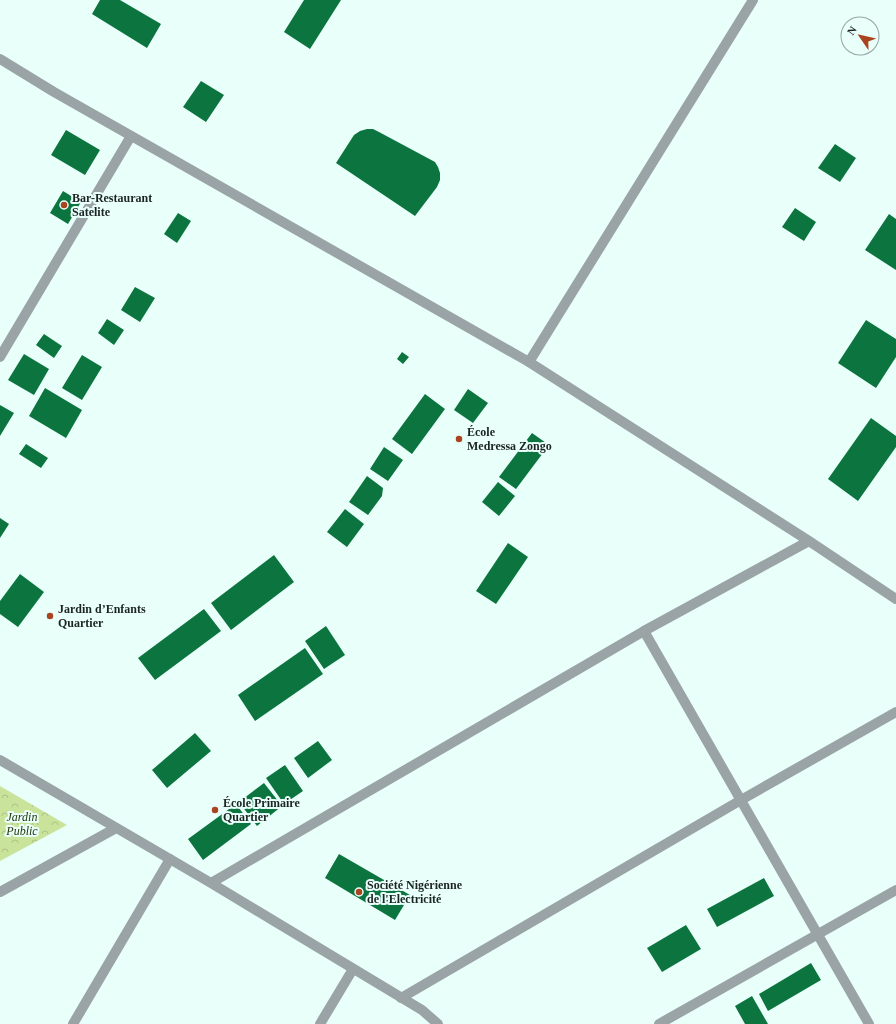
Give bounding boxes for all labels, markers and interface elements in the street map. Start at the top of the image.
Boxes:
north arrow [840,16,880,56]
text: N [845,24,859,37]
place label: Bar-Restaurant Satelite [72,191,152,219]
marker: Bar-Restaurant Satelite [59,200,69,210]
place label: École Medressa Zongo [467,425,552,453]
marker: École Medressa Zongo [454,434,464,444]
place label: Jardin d’Enfants Quartier [58,602,146,630]
marker: Jardin d’Enfants Quartier [45,611,55,621]
place label: École Primaire Quartier [223,796,300,824]
marker: École Primaire Quartier [210,805,220,815]
park label: Jardin Public [5,810,38,838]
place label: Société Nigérienne de l'Electricité [367,878,463,906]
marker: Société Nigérienne de l'Electricité [354,887,364,897]

